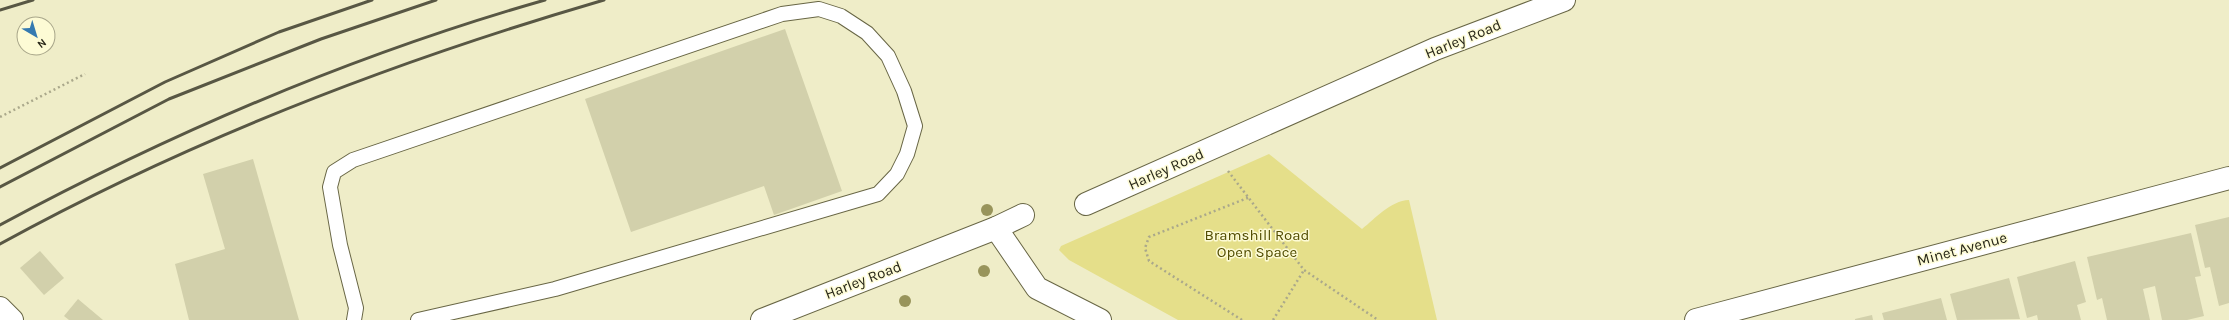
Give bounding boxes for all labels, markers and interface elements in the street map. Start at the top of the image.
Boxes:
north arrow [16,16,56,56]
street label: Harley Road [1422,16,1504,62]
text: N [35,36,49,51]
street label: Harley Road [1125,144,1207,194]
park label: Bramshill Road Open Space [1205,226,1309,261]
street label: Minet Avenue [1915,228,2009,270]
street label: Harley Road [822,257,904,303]

